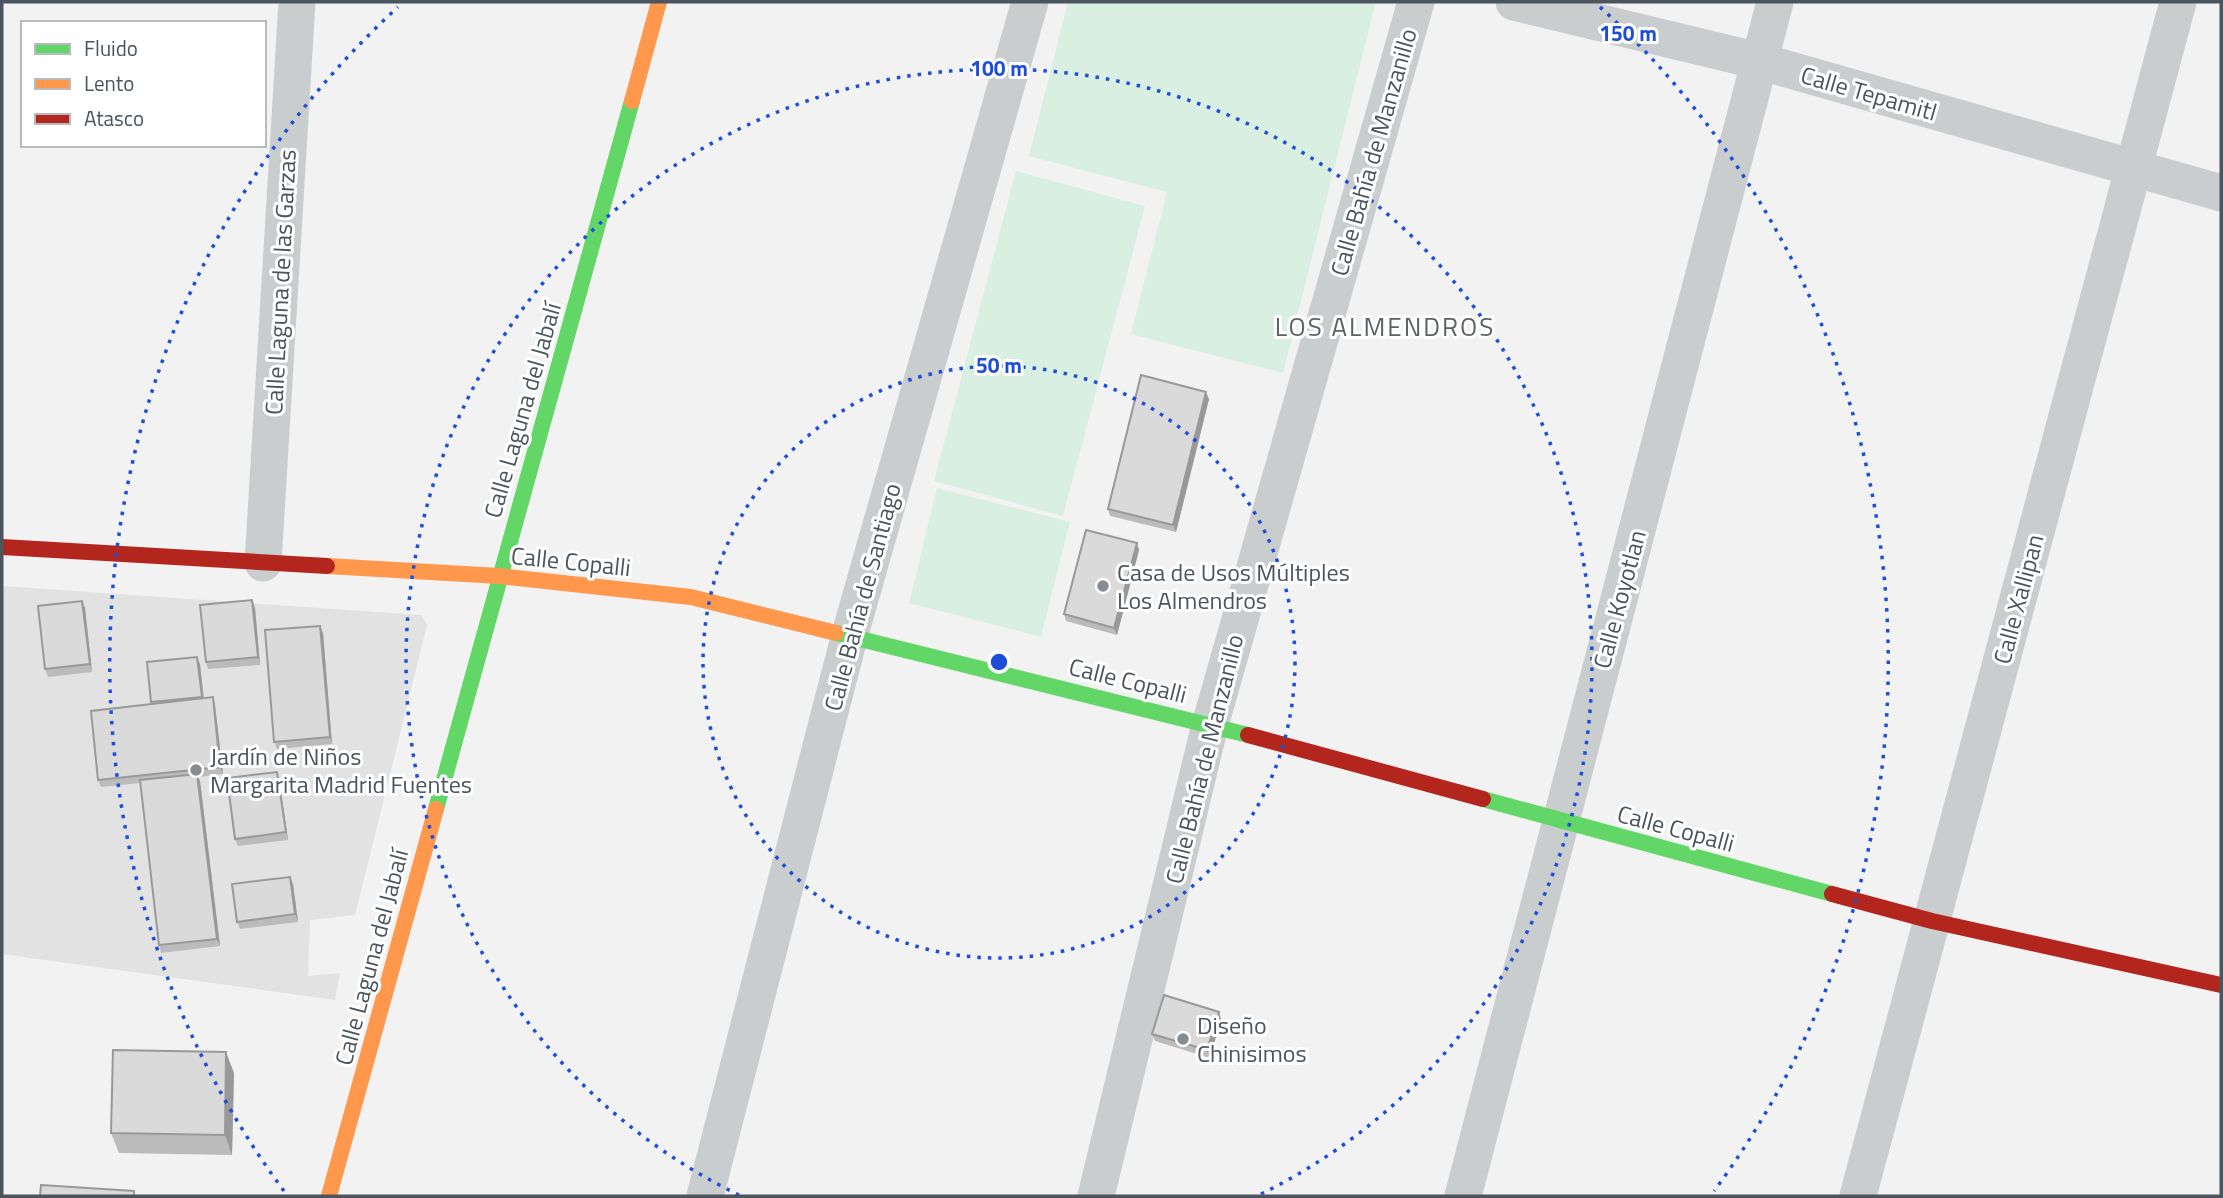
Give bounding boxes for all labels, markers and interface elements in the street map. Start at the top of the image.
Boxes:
text: 150 m [1599,17,1657,49]
legend [21,21,266,147]
street label: Calle Bahía de Manzanillo [1320,24,1426,280]
text: Fluido [84,32,138,64]
text: 100 m [970,52,1028,84]
street label: Calle Tepamitl [1797,56,1941,130]
text: Lento [84,67,134,99]
text: Atasco [84,102,144,134]
street label: Calle Laguna de las Garzas [255,148,305,416]
street label: Calle Laguna del Jabalí [474,296,570,522]
district label: LOS ALMENDROS [1275,307,1495,346]
text: 50 m [976,349,1022,381]
street label: Calle Bahía de Santiago [814,479,910,715]
street label: Calle Koyotlan [1583,526,1655,672]
street label: Calle Xallipan [1983,530,2053,668]
street label: Calle Copalli [509,537,633,585]
place label: Casa de Usos Múltiples Los Almendros [1117,554,1350,618]
marker: Casa de Usos Múltiples Los Almendros [1095,578,1111,594]
street label: Calle Bahía de Manzanillo [1156,631,1252,887]
street label: Calle Copalli [1065,648,1191,712]
centre of rings [987,650,1011,674]
place label: Jardín de Niños Margarita Madrid Fuentes [210,738,472,802]
marker: Jardín de Niños Margarita Madrid Fuentes [188,762,204,778]
street label: Calle Copalli [1613,795,1739,861]
street label: Calle Laguna del Jabalí [325,843,418,1069]
place label: Diseño Chinisimos [1197,1007,1307,1071]
marker: Diseño Chinisimos [1175,1031,1191,1047]

